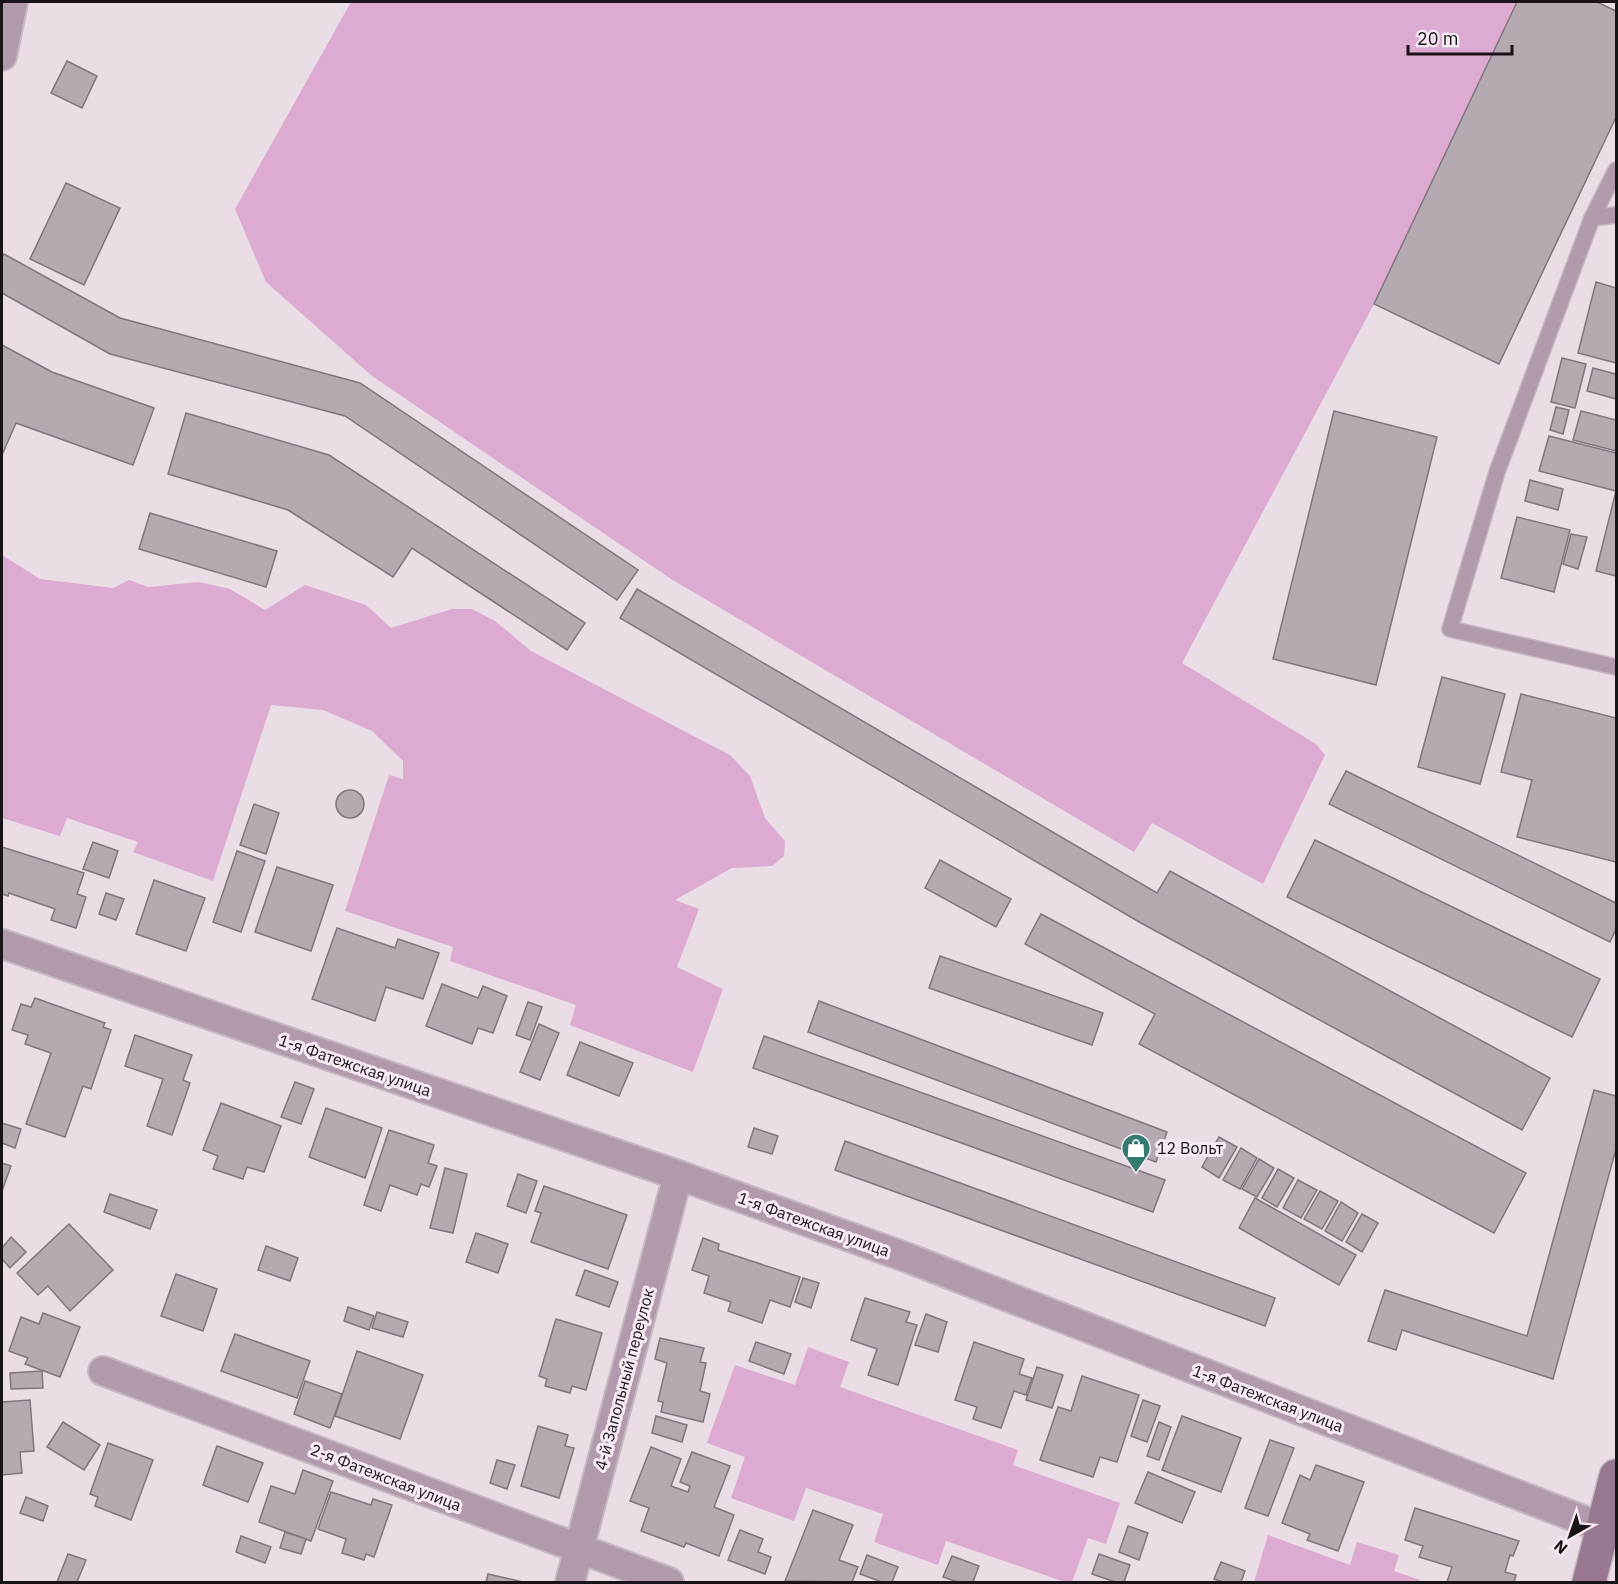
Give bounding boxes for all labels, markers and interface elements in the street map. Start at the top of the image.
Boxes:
scale bar [1408,18,1512,56]
text: 20 m [1417,27,1459,50]
street label: 1-я Фатежская улица [276,1030,434,1101]
shop icon: 12 Вольт [1120,1132,1152,1174]
place label: 12 Вольт [1157,1138,1224,1158]
street label: 1-я Фатежская улица [735,1187,893,1261]
street label: 4-й Запольный переулок [590,1286,658,1472]
street label: 1-я Фатежская улица [1190,1360,1347,1436]
street label: 2-я Фатежская улица [308,1439,465,1515]
north arrow [1540,1506,1600,1566]
text: N [1549,1536,1571,1559]

